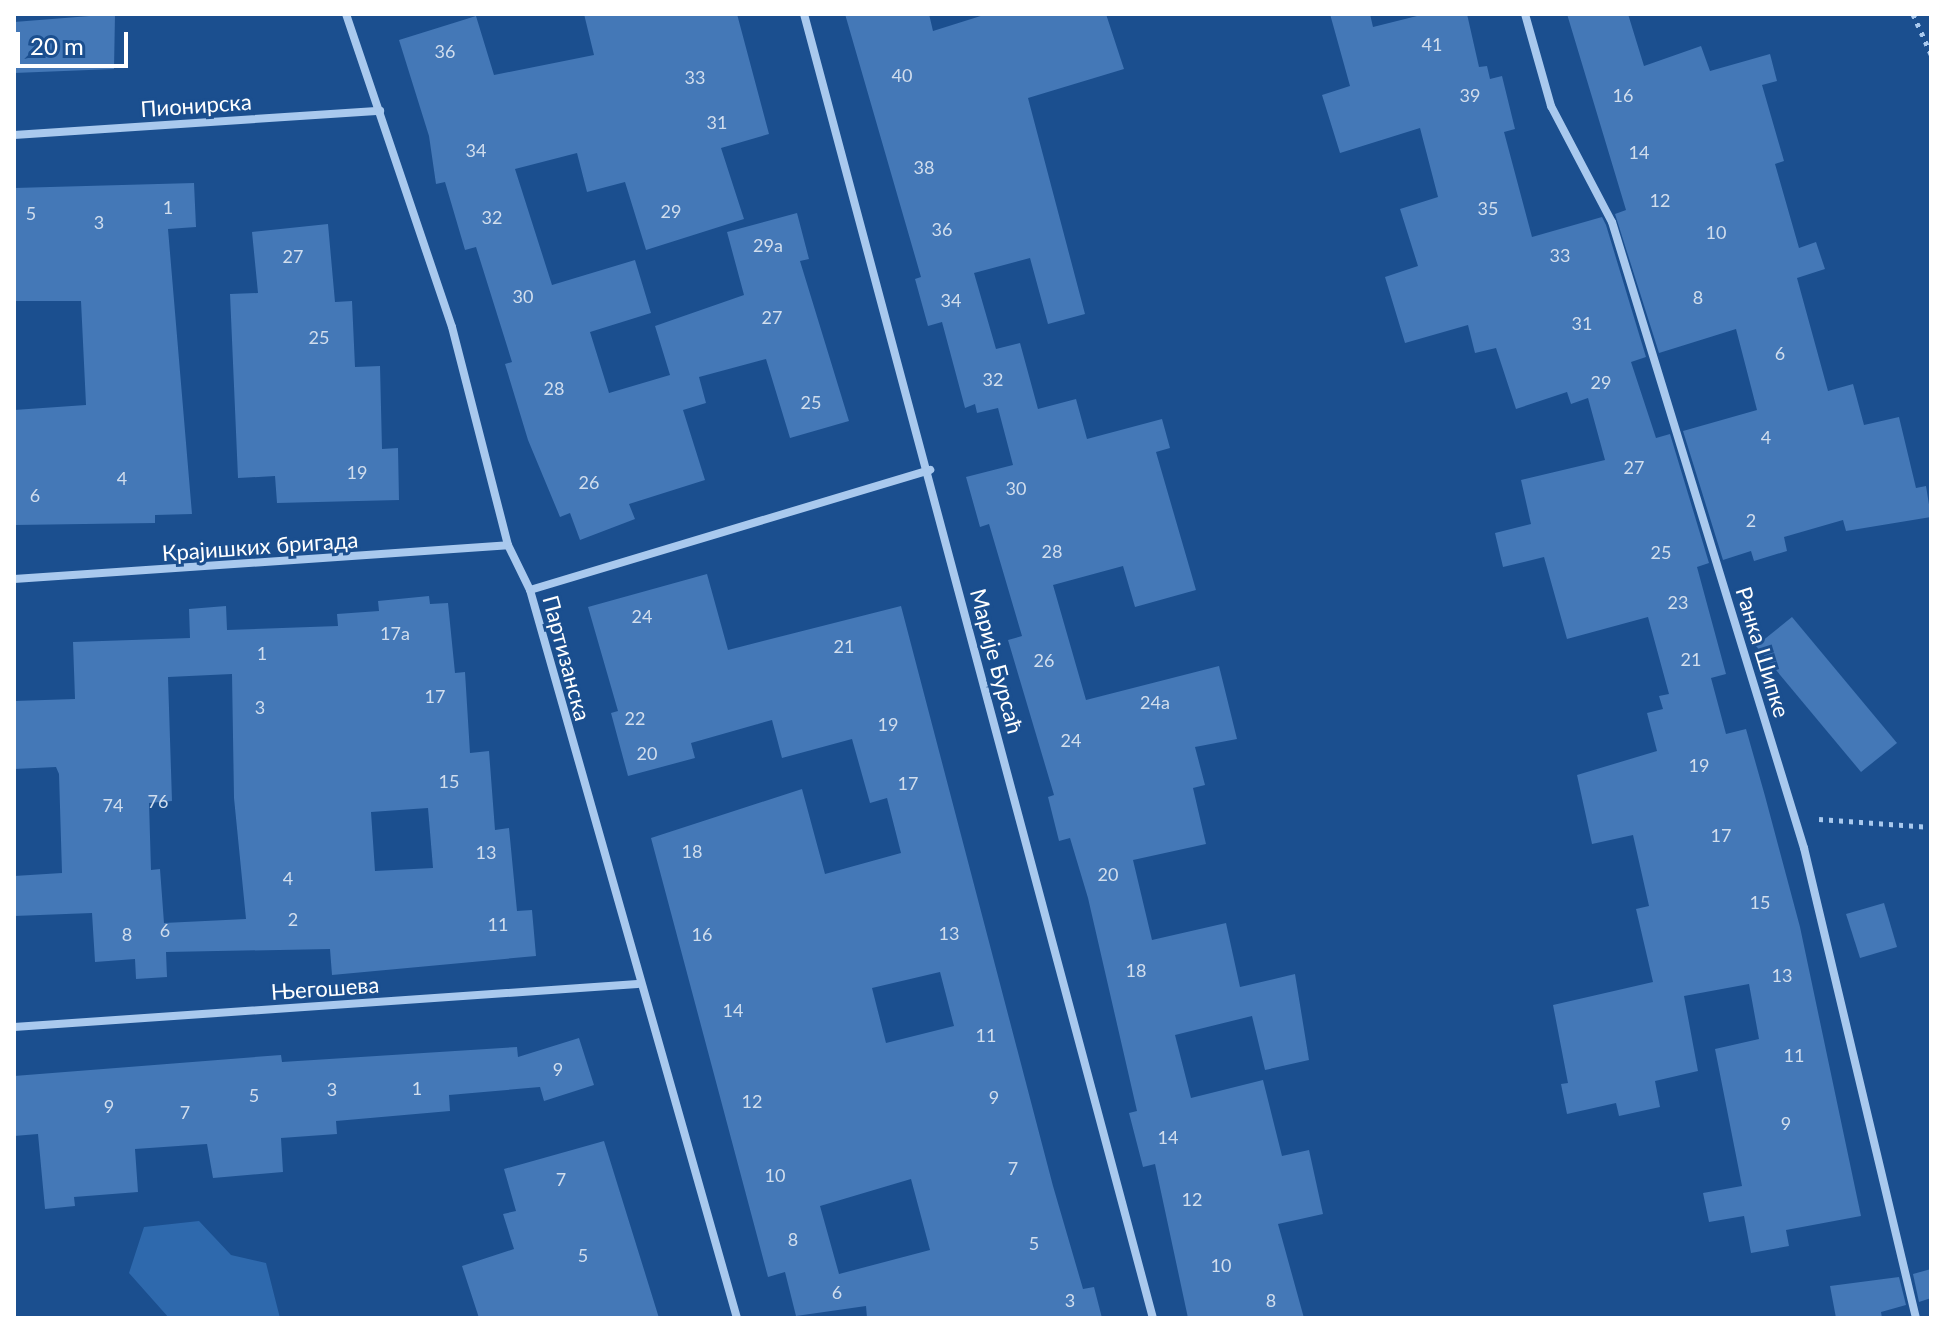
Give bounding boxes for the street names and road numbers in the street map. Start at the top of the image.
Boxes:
street label: Пионирска [140,88,252,122]
street label: Крајишких бригада [161,526,359,566]
street label: Ранка Шипке [1731,583,1795,721]
street label: Марије Бурсаћ [965,586,1029,736]
street label: Партизанска [538,592,596,724]
street label: Његошева [270,971,380,1005]

